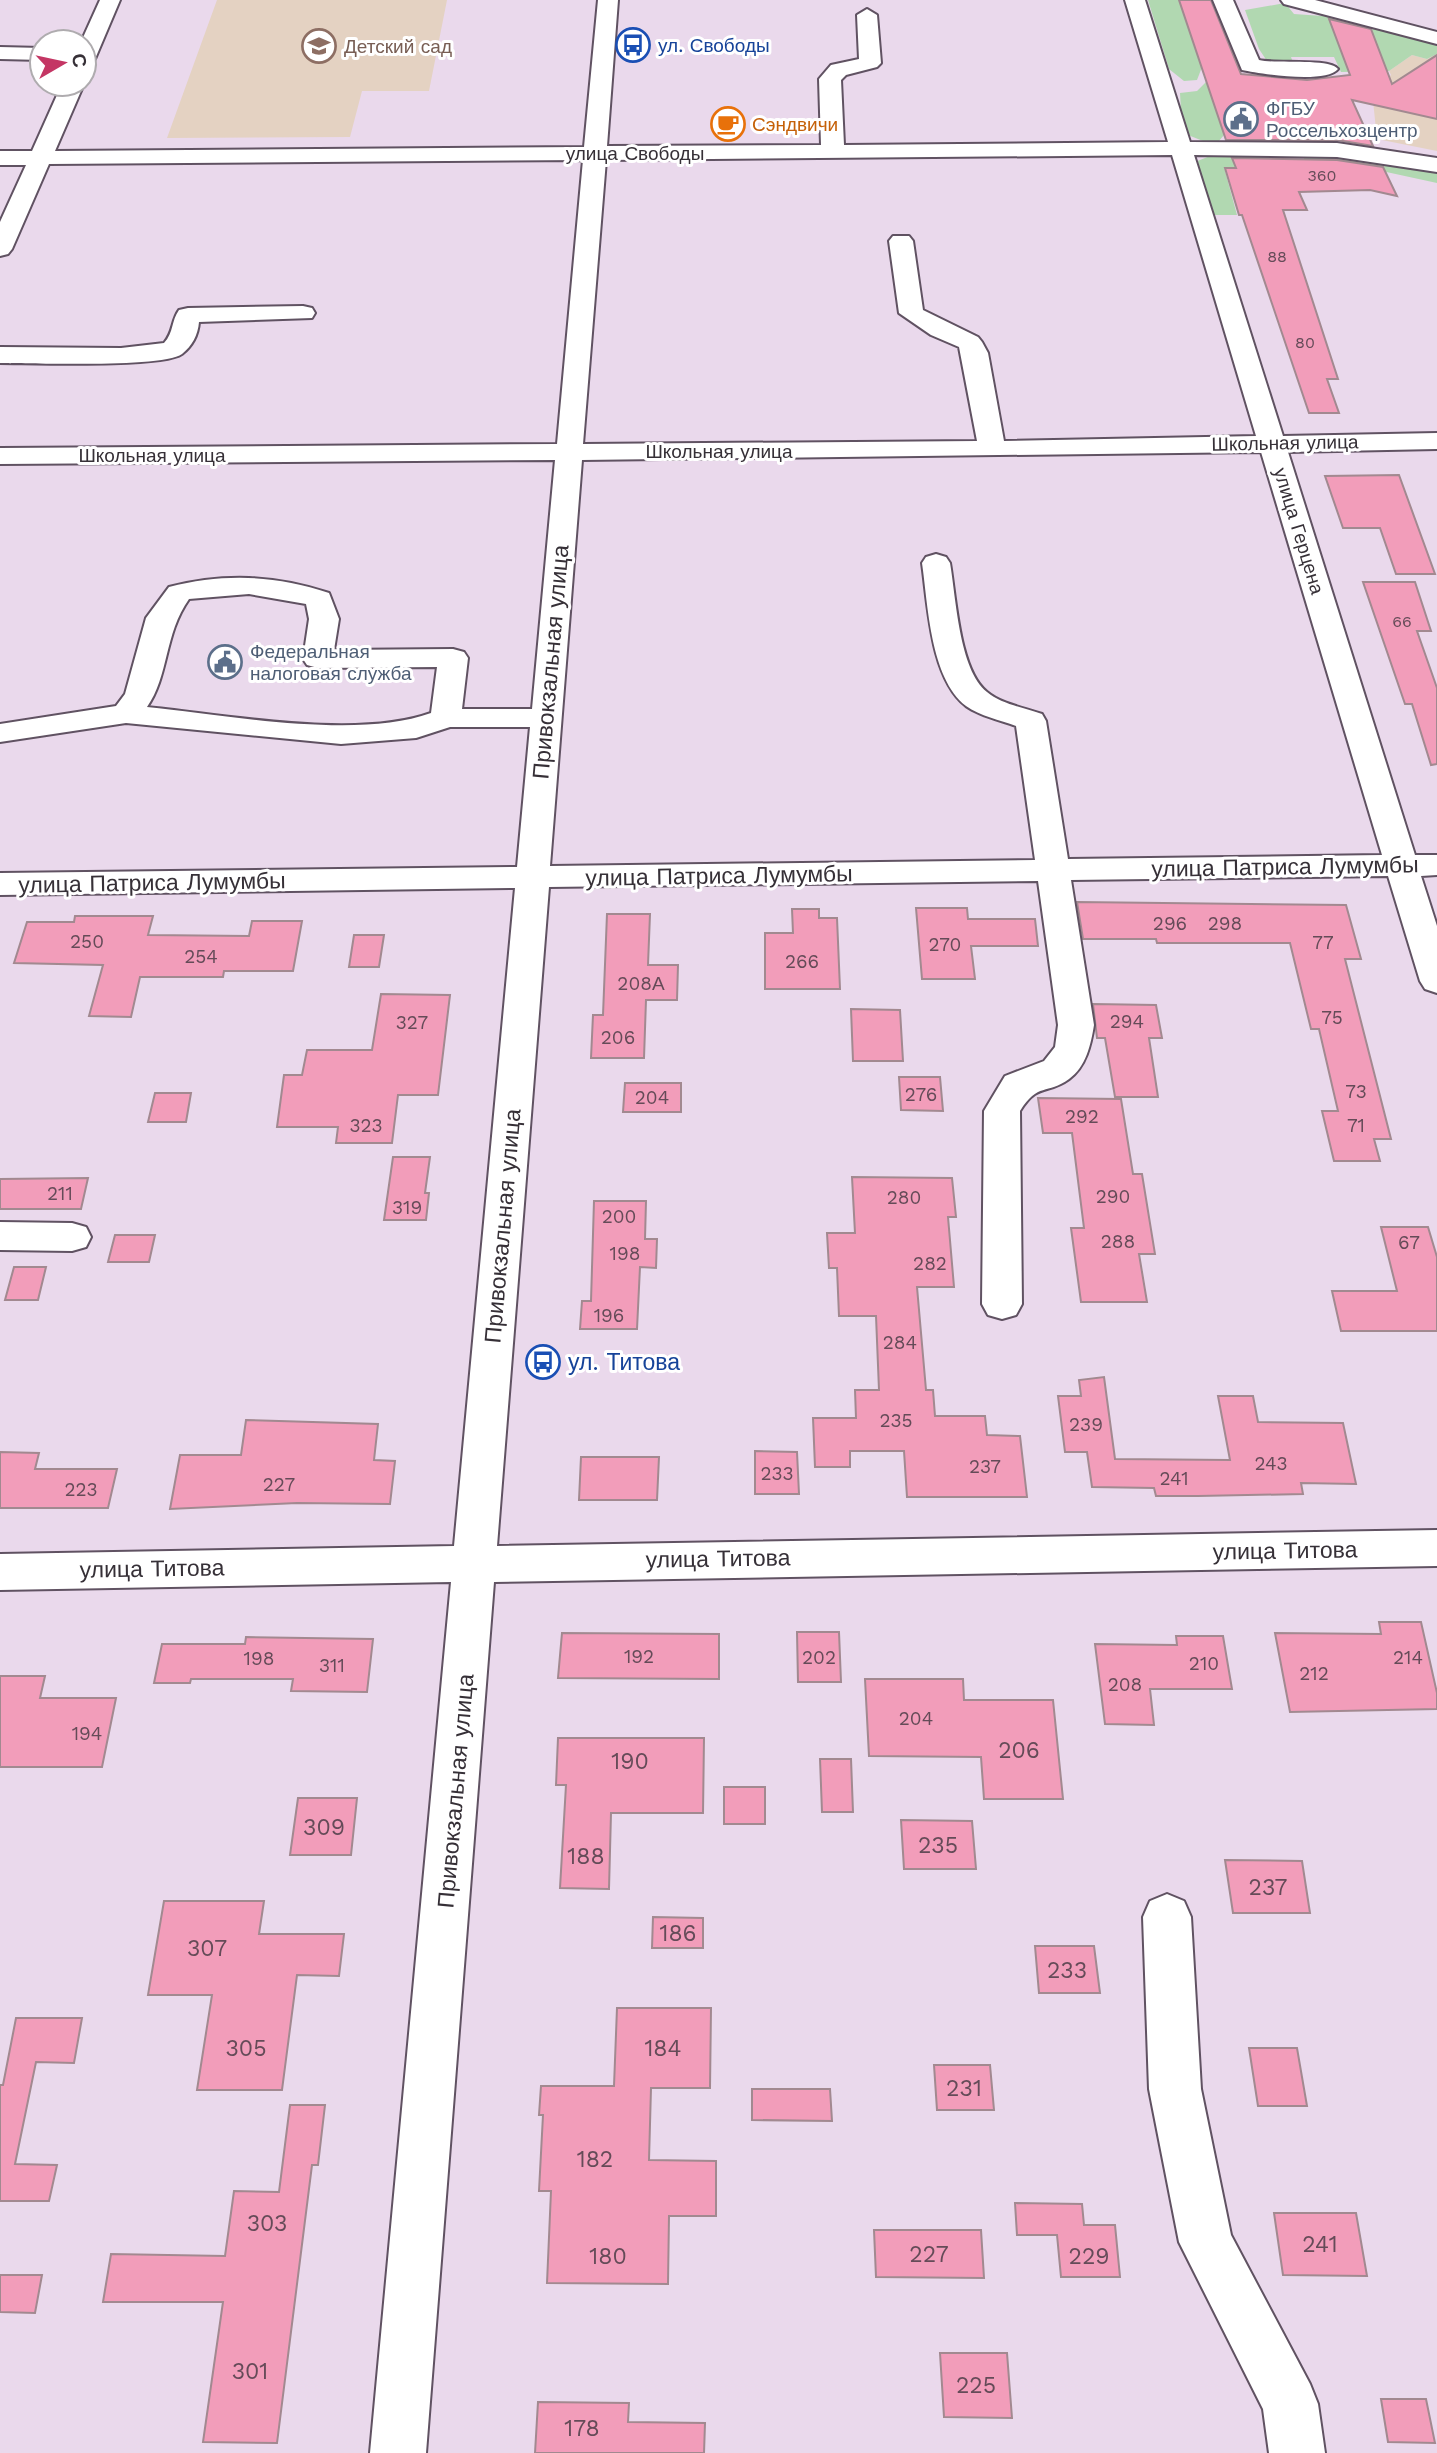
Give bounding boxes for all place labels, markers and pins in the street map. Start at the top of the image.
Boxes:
bus stop icon: ул. Свободы [614,26,652,64]
school or university icon: Детский сад [300,27,338,65]
place label: ул. Свободы [658,34,770,57]
place label: Детский сад [344,35,452,58]
place label: ФГБУ Россельхозцентр [1266,97,1418,142]
public building icon: ФГБУ Россельхозцентр [1222,100,1260,138]
cafe icon: Сэндвичи [709,105,747,143]
place label: Сэндвичи [752,113,838,136]
place label: Федеральная налоговая служба [250,640,412,685]
public building icon: Федеральная налоговая служба [206,643,244,681]
bus stop icon: ул. Титова [524,1343,562,1381]
place label: ул. Титова [568,1349,680,1376]

